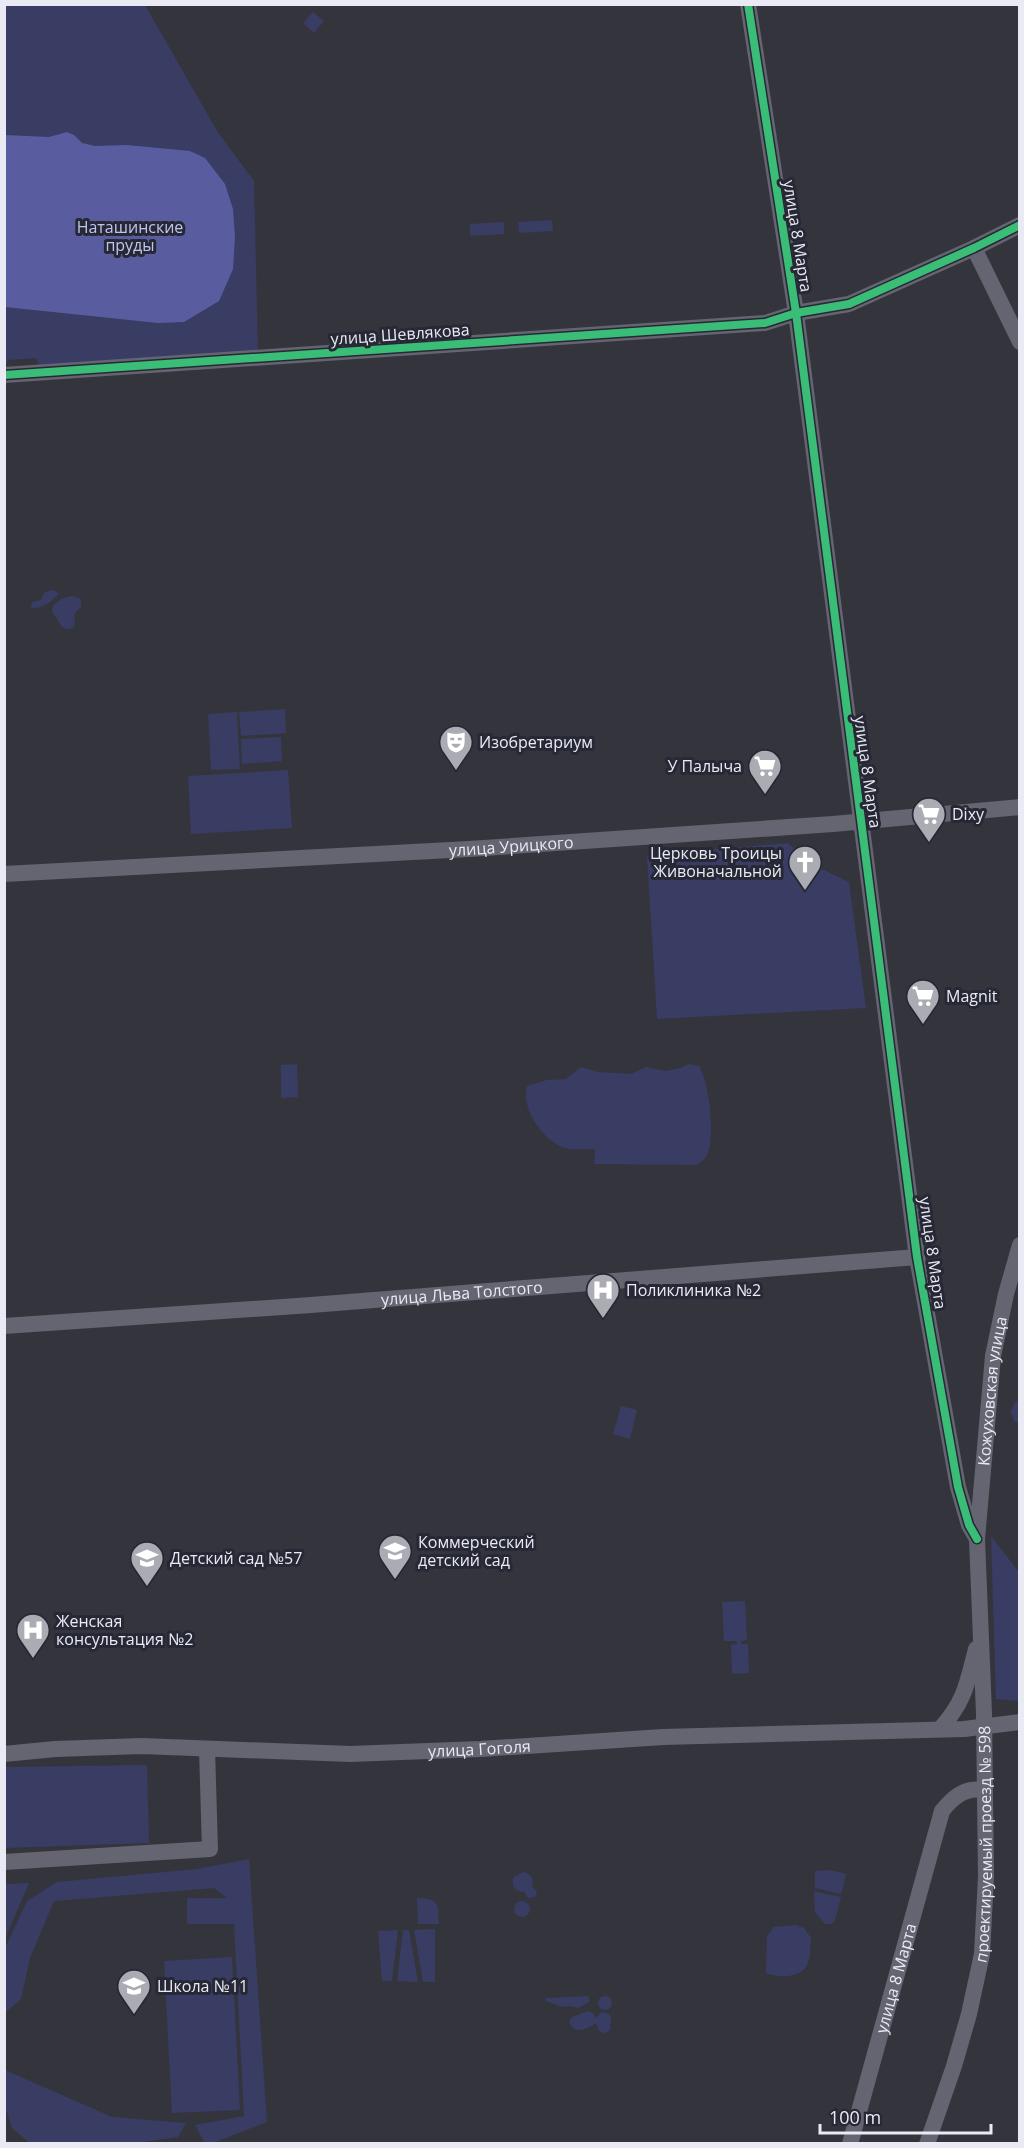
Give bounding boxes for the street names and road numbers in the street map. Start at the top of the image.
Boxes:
street label: улица 8 Марта [778,178,818,294]
street label: улица Шевлякова [330,318,470,350]
street label: улица 8 Марта [849,714,887,830]
street label: улица Урицкого [448,831,574,861]
street label: улица 8 Марта [914,1195,952,1311]
street label: улица Льва Толстого [380,1276,544,1310]
street label: Кожуховская улица [972,1314,1012,1467]
street label: проектируемый проезд № 598 [969,1726,997,1965]
street label: улица Гоголя [428,1735,532,1762]
street label: улица 8 Марта [870,1921,921,2036]

